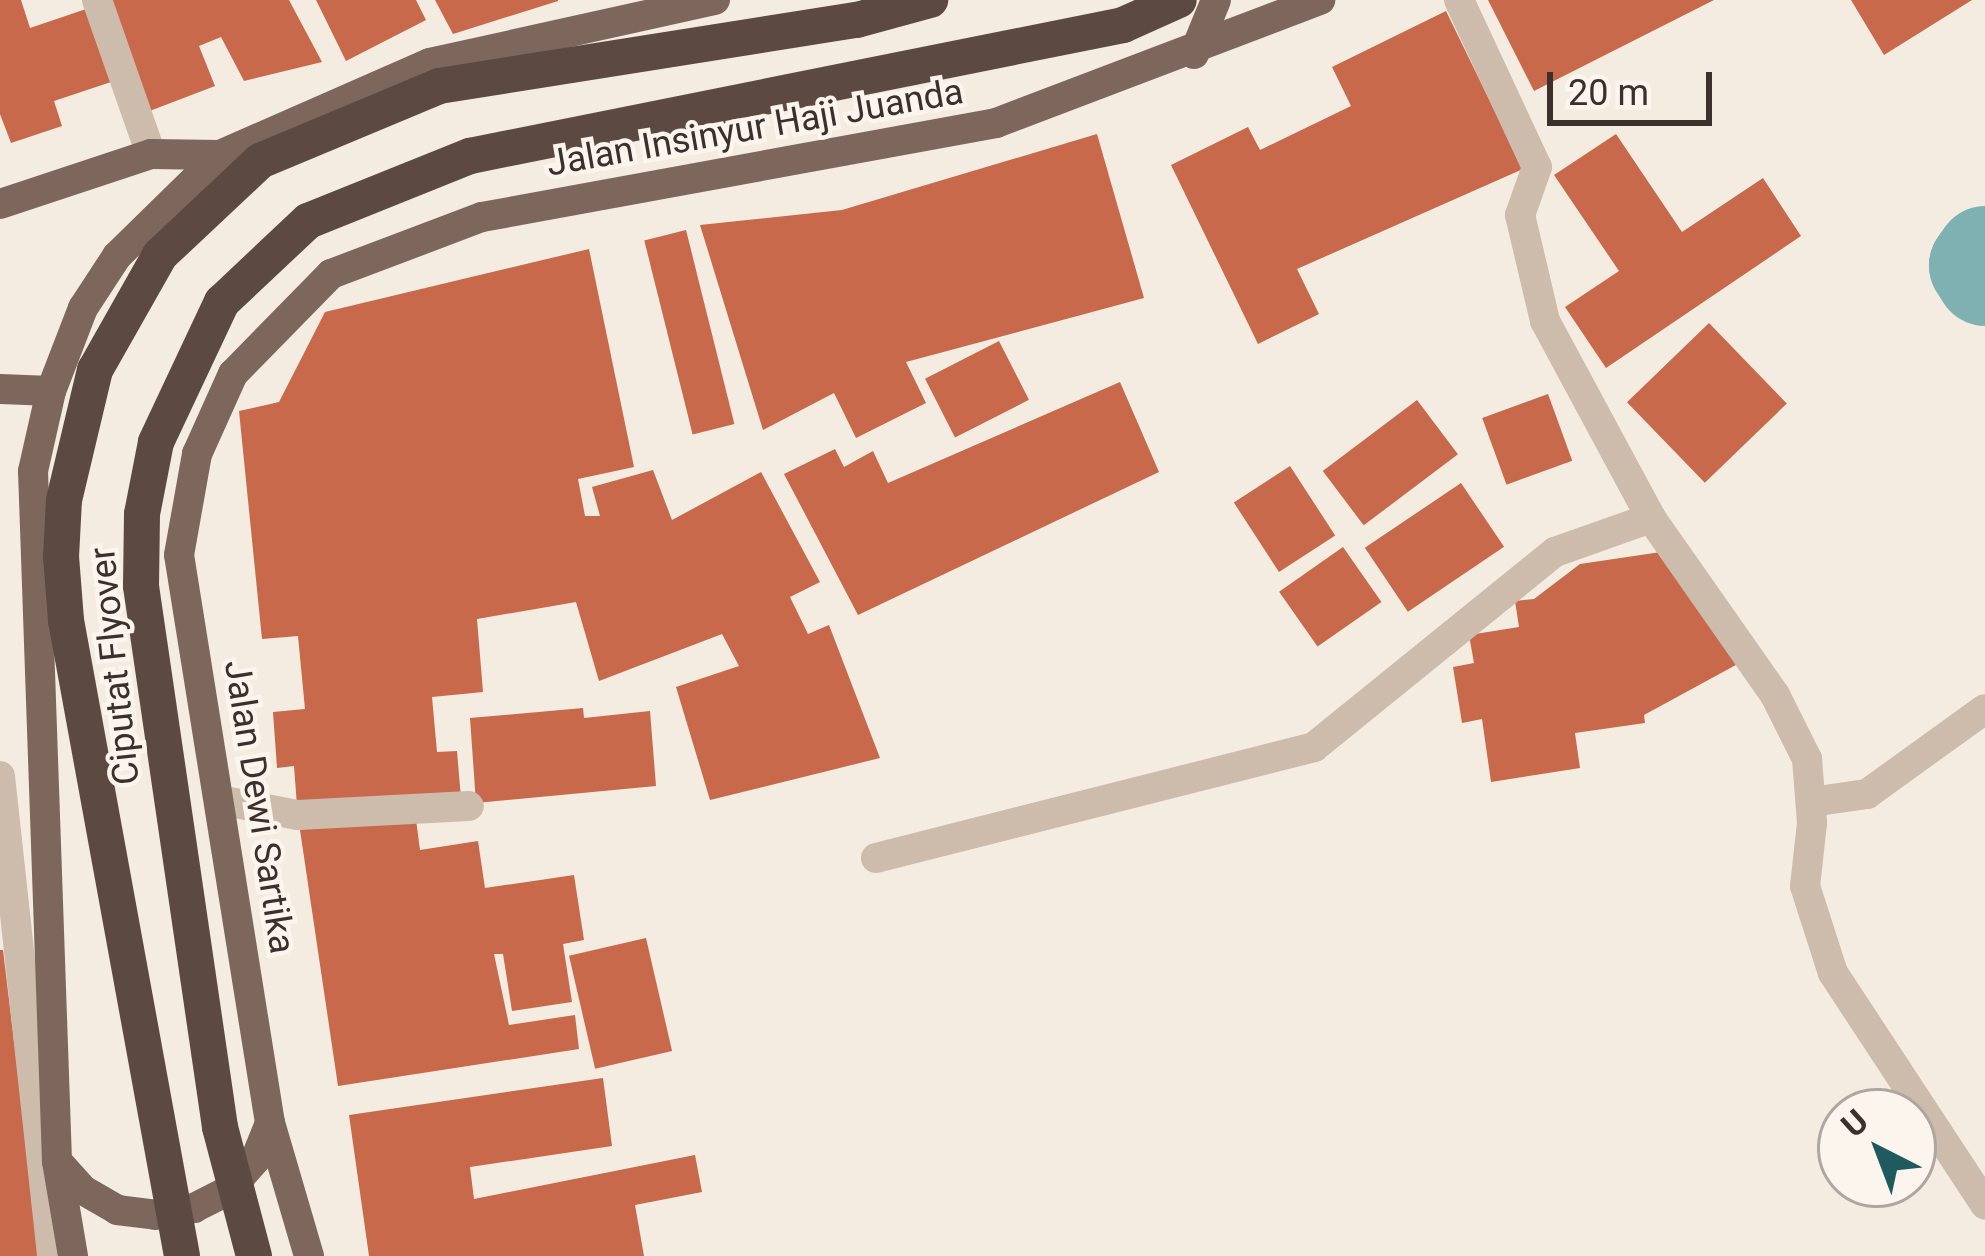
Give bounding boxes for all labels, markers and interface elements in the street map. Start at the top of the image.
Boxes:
scale bar [1553,48,1718,122]
street label: Jalan Insinyur Haji Juanda [543,70,967,186]
text: 20 m [1568,72,1649,114]
street label: Ciputat Flyover [81,545,149,787]
street label: Jalan Dewi Sartika [214,657,304,957]
north arrow [1817,1088,1937,1208]
text: U [1833,1101,1876,1145]

